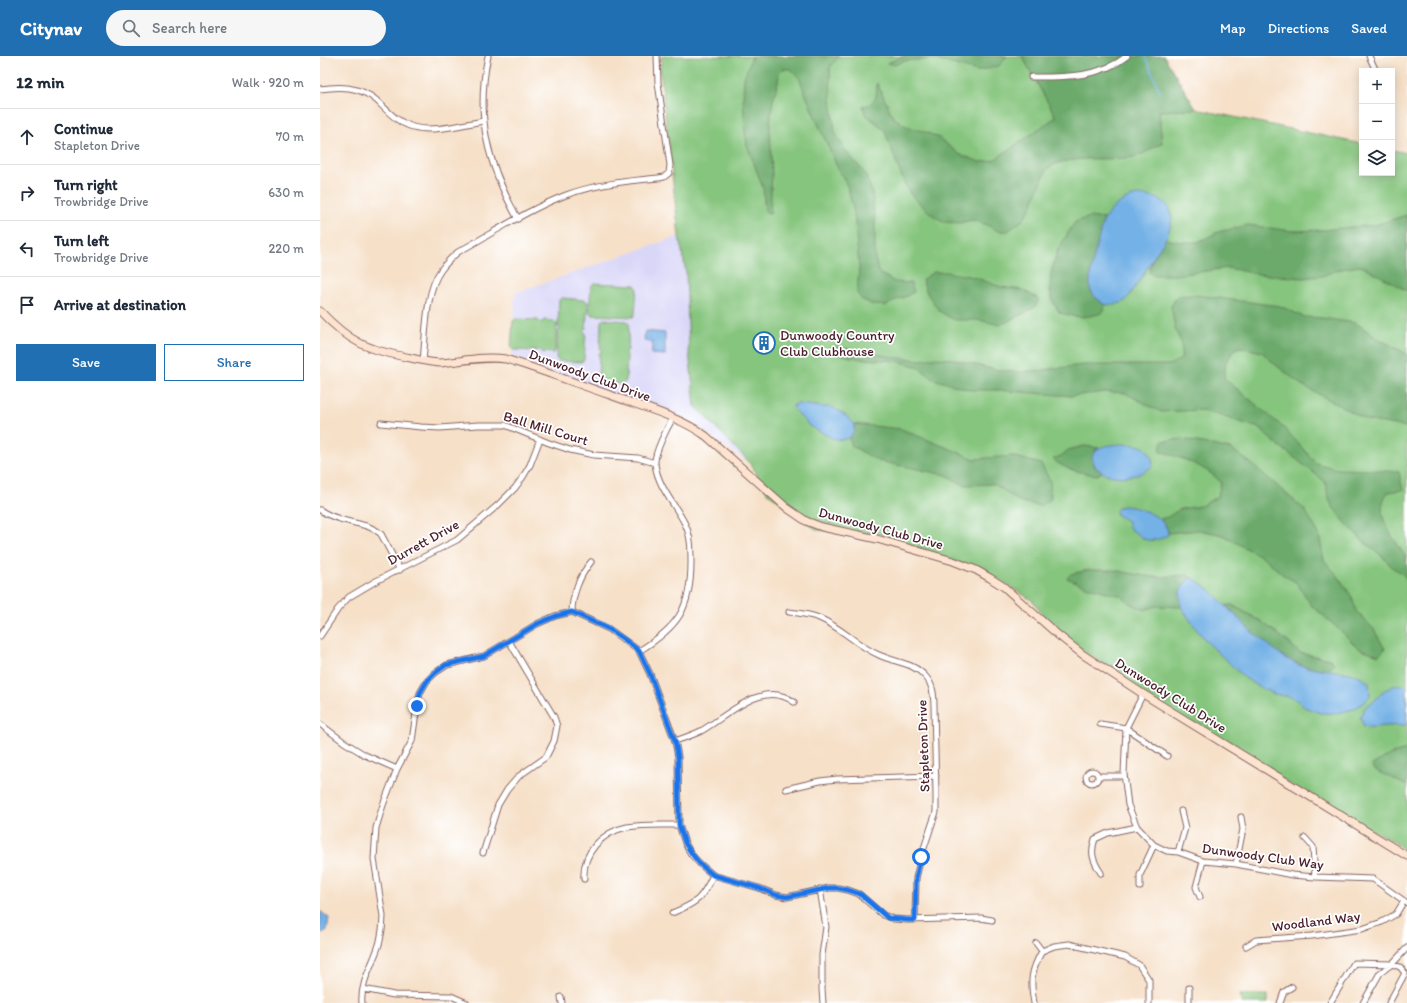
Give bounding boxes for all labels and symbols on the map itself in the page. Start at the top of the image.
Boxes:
place label: Dunwoody Country Club Clubhouse [780,327,895,360]
building icon: Dunwoody Country Club Clubhouse [751,330,777,356]
street label: Dunwoody Club Drive [527,346,653,406]
street label: Ball Mill Court [501,408,590,449]
street label: Dunwoody Club Drive [817,504,945,553]
street label: Durrett Drive [385,516,462,569]
street label: Dunwoody Club Drive [1112,654,1230,737]
route end [408,697,426,715]
street label: Stapleton Drive [913,699,934,792]
street label: Dunwoody Club Way [1201,840,1325,874]
route start [912,848,930,866]
street label: Woodland Way [1271,908,1362,935]

